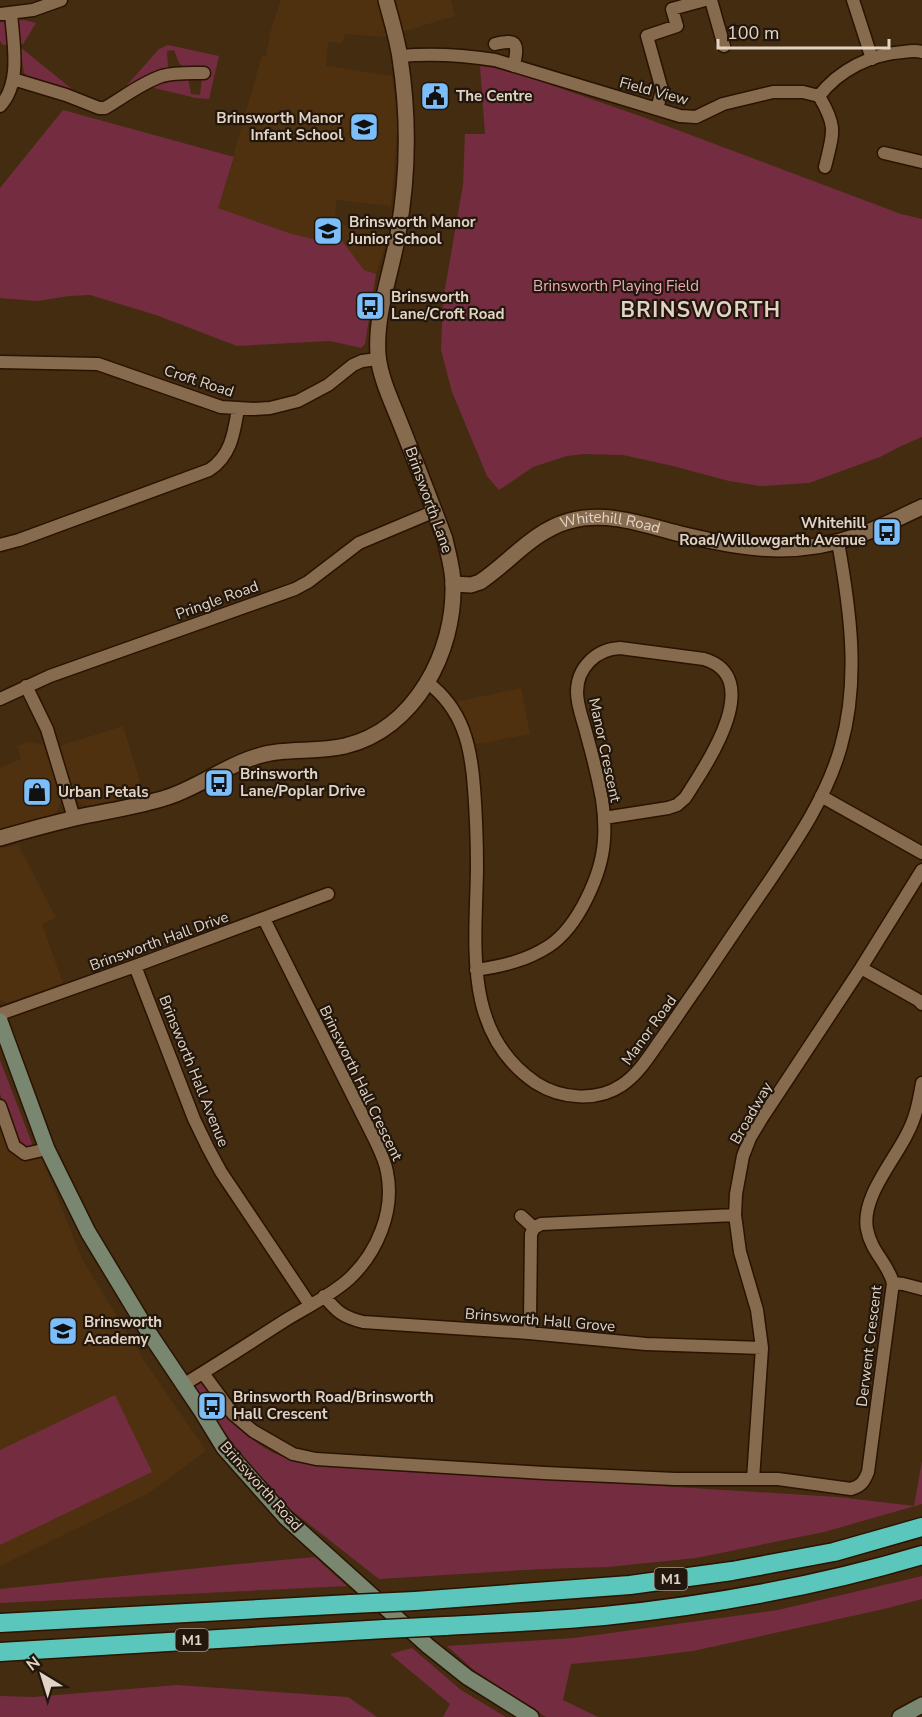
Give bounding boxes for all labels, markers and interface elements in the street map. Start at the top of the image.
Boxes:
scale bar [718,12,889,50]
text: 100 m [727,21,779,45]
street label: Field View [617,72,691,110]
public building icon: The Centre [419,80,451,112]
place label: The Centre [456,86,533,106]
place label: Brinsworth Manor Infant School [216,108,343,145]
school or university icon: Brinsworth Manor Infant School [348,111,380,143]
place label: Brinsworth Manor Junior School [348,212,476,249]
school or university icon: Brinsworth Manor Junior School [312,215,344,247]
park label: Brinsworth Playing Field [533,276,699,296]
place label: Brinsworth Lane/Croft Road [391,287,505,324]
bus stop icon: Brinsworth Lane/Croft Road [354,290,386,322]
district label: BRINSWORTH [620,296,782,324]
street label: Croft Road [162,360,236,402]
street label: Brinsworth Lane [401,444,457,556]
street label: Whitehill Road [558,507,663,538]
place label: Whitehill Road/Willowgarth Avenue [679,513,866,550]
bus stop icon: Whitehill Road/Willowgarth Avenue [871,516,903,548]
street label: Pringle Road [173,576,261,624]
street label: Manor Crescent [584,696,626,805]
place label: Brinsworth Lane/Poplar Drive [240,764,365,801]
bus stop icon: Brinsworth Lane/Poplar Drive [203,767,235,799]
shop icon: Urban Petals [21,776,53,808]
place label: Urban Petals [58,782,148,802]
street label: Brinsworth Hall Drive [87,907,231,975]
street label: Manor Road [617,991,681,1069]
street label: Brinsworth Hall Avenue [154,992,234,1150]
street label: Brinsworth Hall Crescent [315,1002,408,1164]
street label: Broadway [725,1078,777,1148]
street label: Derwent Crescent [852,1283,886,1408]
street label: Brinsworth Hall Grove [464,1303,616,1337]
place label: Brinsworth Academy [84,1312,162,1349]
school or university icon: Brinsworth Academy [47,1315,79,1347]
place label: Brinsworth Road/Brinsworth Hall Crescent [233,1387,434,1424]
bus stop icon: Brinsworth Road/Brinsworth Hall Crescent [196,1390,228,1422]
street label: Brinsworth Road [216,1437,306,1535]
road number: M1 [654,1568,688,1590]
road number: M1 [176,1629,208,1651]
north arrow [12,1645,72,1705]
text: N [22,1652,45,1676]

